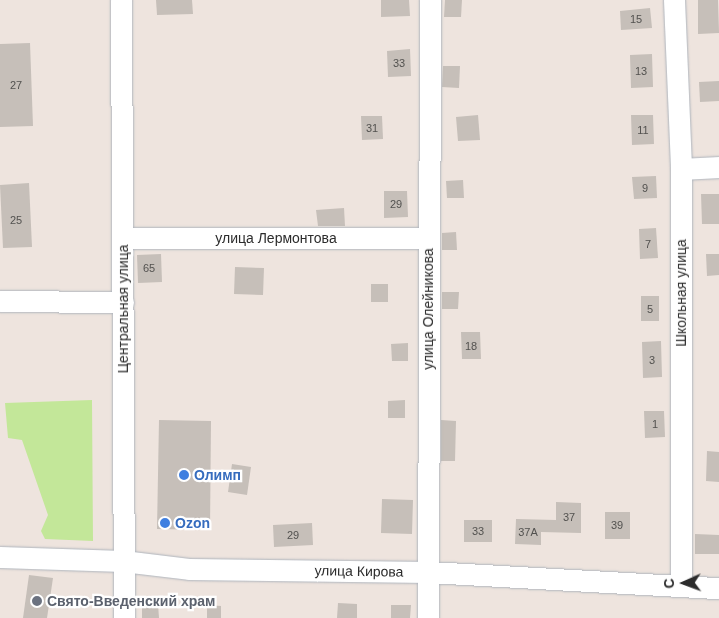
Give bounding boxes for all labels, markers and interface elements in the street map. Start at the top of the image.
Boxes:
house number: 15 [630,12,642,26]
house number: 33 [393,56,405,70]
house number: 13 [635,64,647,78]
house number: 27 [10,78,22,92]
house number: 31 [366,121,378,135]
house number: 11 [637,123,649,137]
house number: 9 [642,181,648,195]
house number: 29 [390,197,402,211]
house number: 25 [10,213,22,227]
street label: улица Лермонтова [215,230,337,246]
house number: 7 [645,237,651,251]
street label: Школьная улица [673,239,689,347]
street label: Центральная улица [115,245,131,373]
street label: улица Олейникова [420,248,436,370]
house number: 65 [143,261,155,275]
house number: 5 [647,302,653,316]
house number: 18 [465,339,477,353]
house number: 3 [649,353,655,367]
house number: 1 [652,417,658,431]
place label: Олимп [194,467,241,483]
marker: Олимп [178,469,190,481]
house number: 37 [563,510,575,524]
place label: Ozon [175,515,210,531]
marker: Ozon [159,517,171,529]
house number: 39 [611,518,623,532]
house number: 33 [472,524,484,538]
house number: 37А [518,525,538,539]
house number: 29 [287,528,299,542]
north arrow [659,558,709,608]
street label: улица Кирова [314,562,404,580]
text: С [661,578,677,589]
place label: Свято-Введенский храм [47,593,215,609]
marker: Свято-Введенский храм [31,595,43,607]

